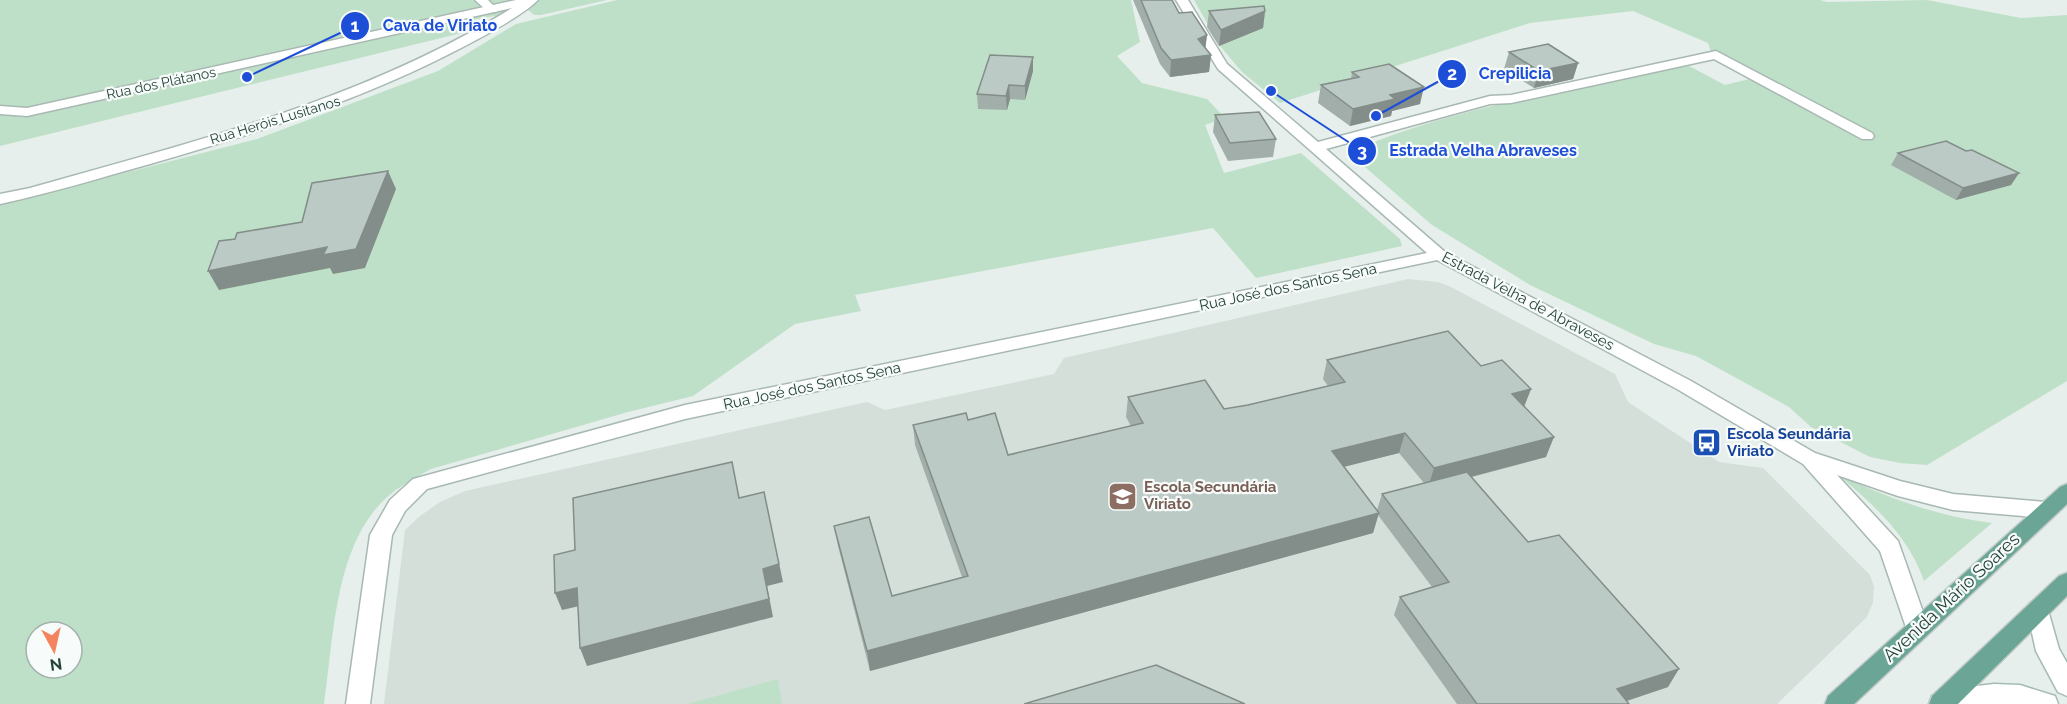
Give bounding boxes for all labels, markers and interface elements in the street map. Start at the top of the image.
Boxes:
callout: Cava de Viriato [340,9,509,43]
text: 1 [351,15,360,36]
text: Cava de Viriato [383,16,498,35]
callout: Crepilicia [1437,57,1563,91]
text: 2 [1447,63,1457,84]
street label: Rua dos Plátanos [105,64,217,102]
text: Crepilicia [1479,64,1551,83]
street label: Rua Heróis Lusitanos [208,93,342,147]
callout: Estrada Velha Abraveses [1347,134,1590,168]
text: 3 [1357,140,1367,161]
text: Estrada Velha Abraveses [1389,141,1577,160]
street label: Estrada Velha de Abraveses [1439,248,1617,354]
street label: Rua José dos Santos Sena [1198,259,1378,315]
street label: Rua José dos Santos Sena [722,358,902,414]
place label: Escola Seundária Viriato [1727,425,1851,460]
bus stop icon: Escola Seundária Viriato [1690,427,1722,459]
place label: Escola Secundária Viriato [1144,478,1277,513]
school or university icon: Escola Secundária Viriato [1107,480,1139,512]
street label: Avenida Mário Soares [1878,528,2024,666]
north arrow [24,620,84,680]
text: N [49,654,63,675]

